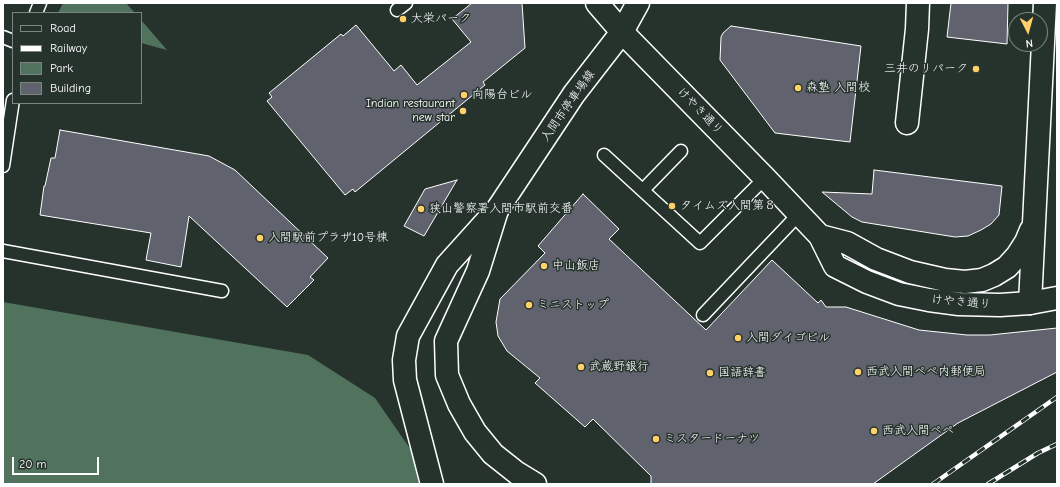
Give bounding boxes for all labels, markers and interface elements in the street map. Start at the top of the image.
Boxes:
legend [12,12,142,104]
place label: 大栄パーク [411,12,471,26]
north arrow [1008,12,1048,52]
marker: 大栄パーク [398,14,408,24]
text: Road [50,21,76,35]
text: N [1025,37,1033,50]
text: Railway [50,41,87,55]
text: Park [50,61,73,75]
place label: 三井のリパーク [884,62,968,76]
marker: 三井のリパーク [971,64,981,74]
street label: 入間市停車場線 [538,67,598,145]
text: Building [50,81,91,95]
place label: 森塾 入間校 [806,81,870,95]
marker: 森塾 入間校 [793,83,803,93]
street label: けやき通り [674,84,726,138]
place label: 向陽台ビル [472,88,532,102]
marker: 向陽台ビル [459,90,469,100]
place label: Indian restaurant new star [366,97,455,125]
marker: Indian restaurant new star [458,106,468,116]
place label: タイムズ入間第８ [680,199,776,213]
marker: タイムズ入間第８ [667,201,677,211]
place label: 狭山警察署入間市駅前交番 [429,202,573,216]
marker: 狭山警察署入間市駅前交番 [416,204,426,214]
place label: 入間駅前プラザ10号棟 [268,231,388,245]
marker: 入間駅前プラザ10号棟 [255,233,265,243]
place label: 中山飯店 [552,259,600,273]
marker: 中山飯店 [539,261,549,271]
street label: けやき通り [930,292,992,312]
place label: ミニストップ [537,298,609,312]
marker: ミニストップ [524,300,534,310]
place label: 入間ダイゴビル [746,331,830,345]
marker: 入間ダイゴビル [733,333,743,343]
place label: 武蔵野銀行 [589,360,649,374]
marker: 武蔵野銀行 [576,362,586,372]
place label: 西武入間ぺぺ内郵便局 [866,365,986,379]
place label: 国語辞書 [718,366,766,380]
marker: 西武入間ぺぺ内郵便局 [853,367,863,377]
marker: 国語辞書 [705,368,715,378]
place label: 西武入間ペペ [882,424,954,438]
marker: 西武入間ペペ [869,426,879,436]
place label: ミスタードーナツ [664,432,760,446]
marker: ミスタードーナツ [651,434,661,444]
scale bar [14,449,101,475]
text: 20 m [19,457,47,471]

